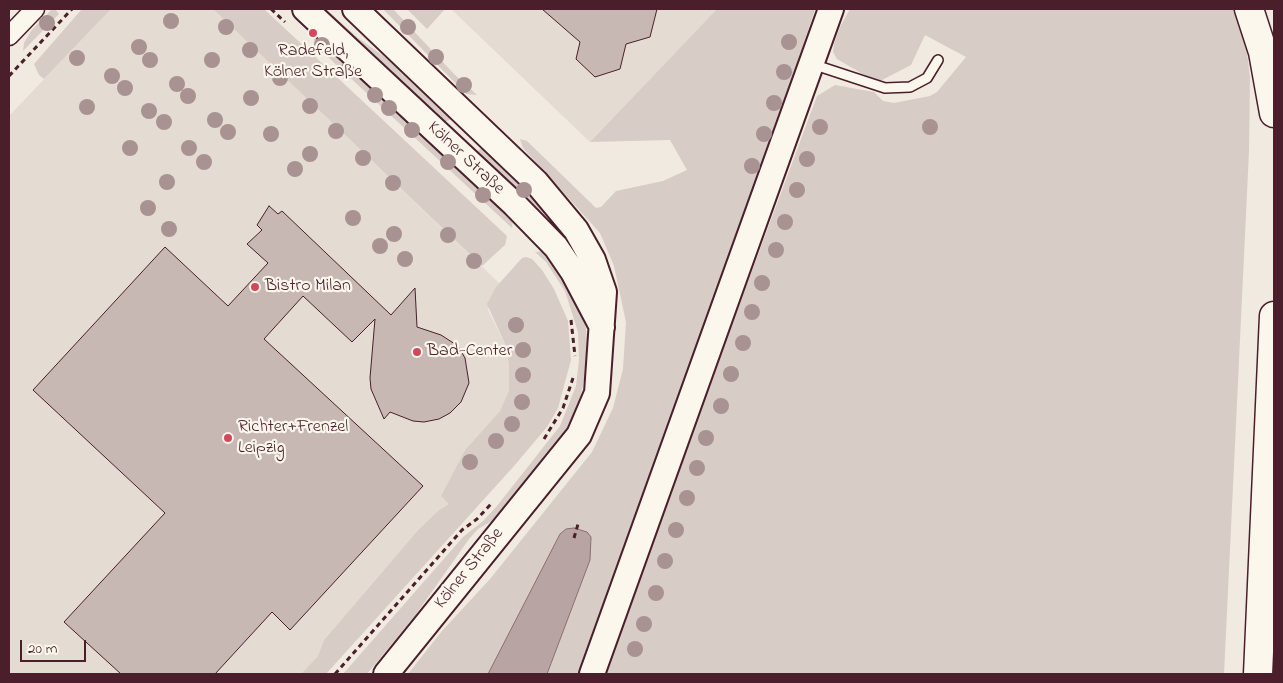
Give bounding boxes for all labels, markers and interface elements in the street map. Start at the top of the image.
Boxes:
marker: Radefeld, Kölner Straße [307,27,319,39]
place label: Radefeld, Kölner Straße [264,41,362,84]
street label: Kölner Straße [422,118,508,200]
place label: Bistro Milan [265,276,351,298]
marker: Bistro Milan [249,281,261,293]
place label: Bad-Center [427,341,512,363]
marker: Bad-Center [411,346,423,358]
place label: Richter+Frenzel Leipzig [238,417,348,459]
marker: Richter+Frenzel Leipzig [222,432,234,444]
street label: Kölner Straße [431,524,509,614]
scale bar [22,630,89,662]
text: 20 m [28,638,57,660]

